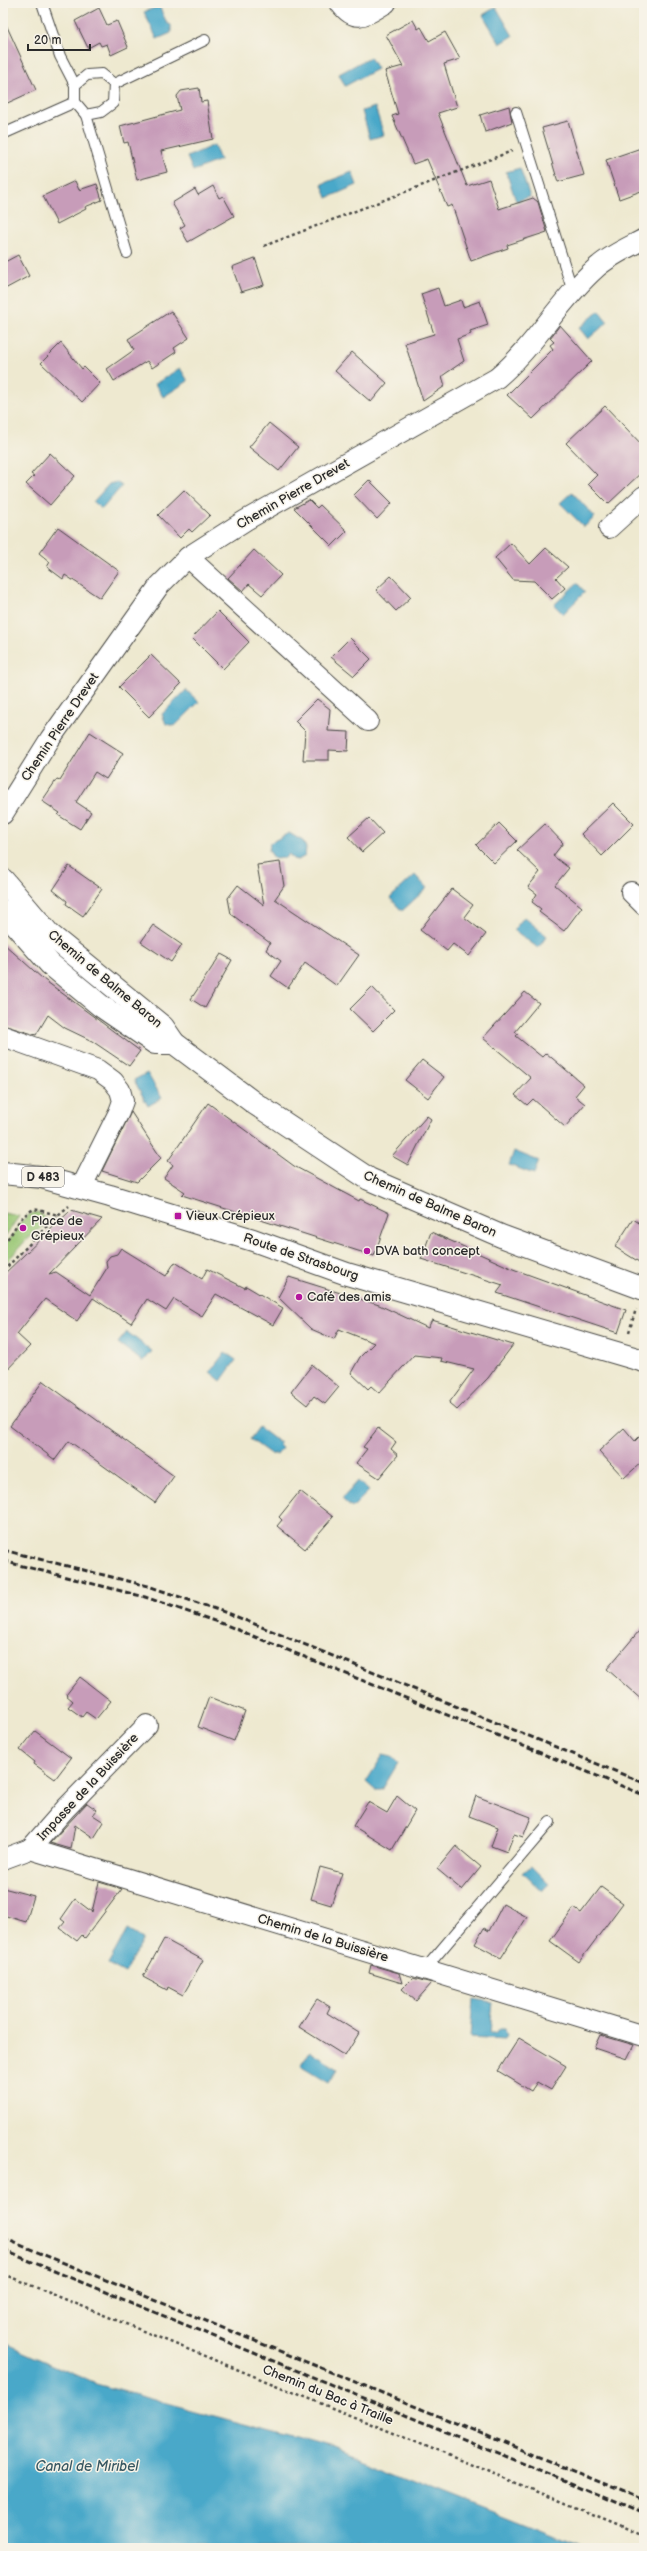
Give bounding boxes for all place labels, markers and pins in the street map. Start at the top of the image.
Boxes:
place label: Vieux Crépieux [186,1208,275,1224]
marker: Vieux Crépieux [173,1211,183,1221]
place label: Place de Crépieux [31,1213,84,1244]
marker: Place de Crépieux [18,1223,28,1233]
place label: DVA bath concept [375,1243,480,1259]
marker: DVA bath concept [362,1246,372,1256]
place label: Café des amis [307,1289,392,1305]
marker: Café des amis [294,1292,304,1302]

